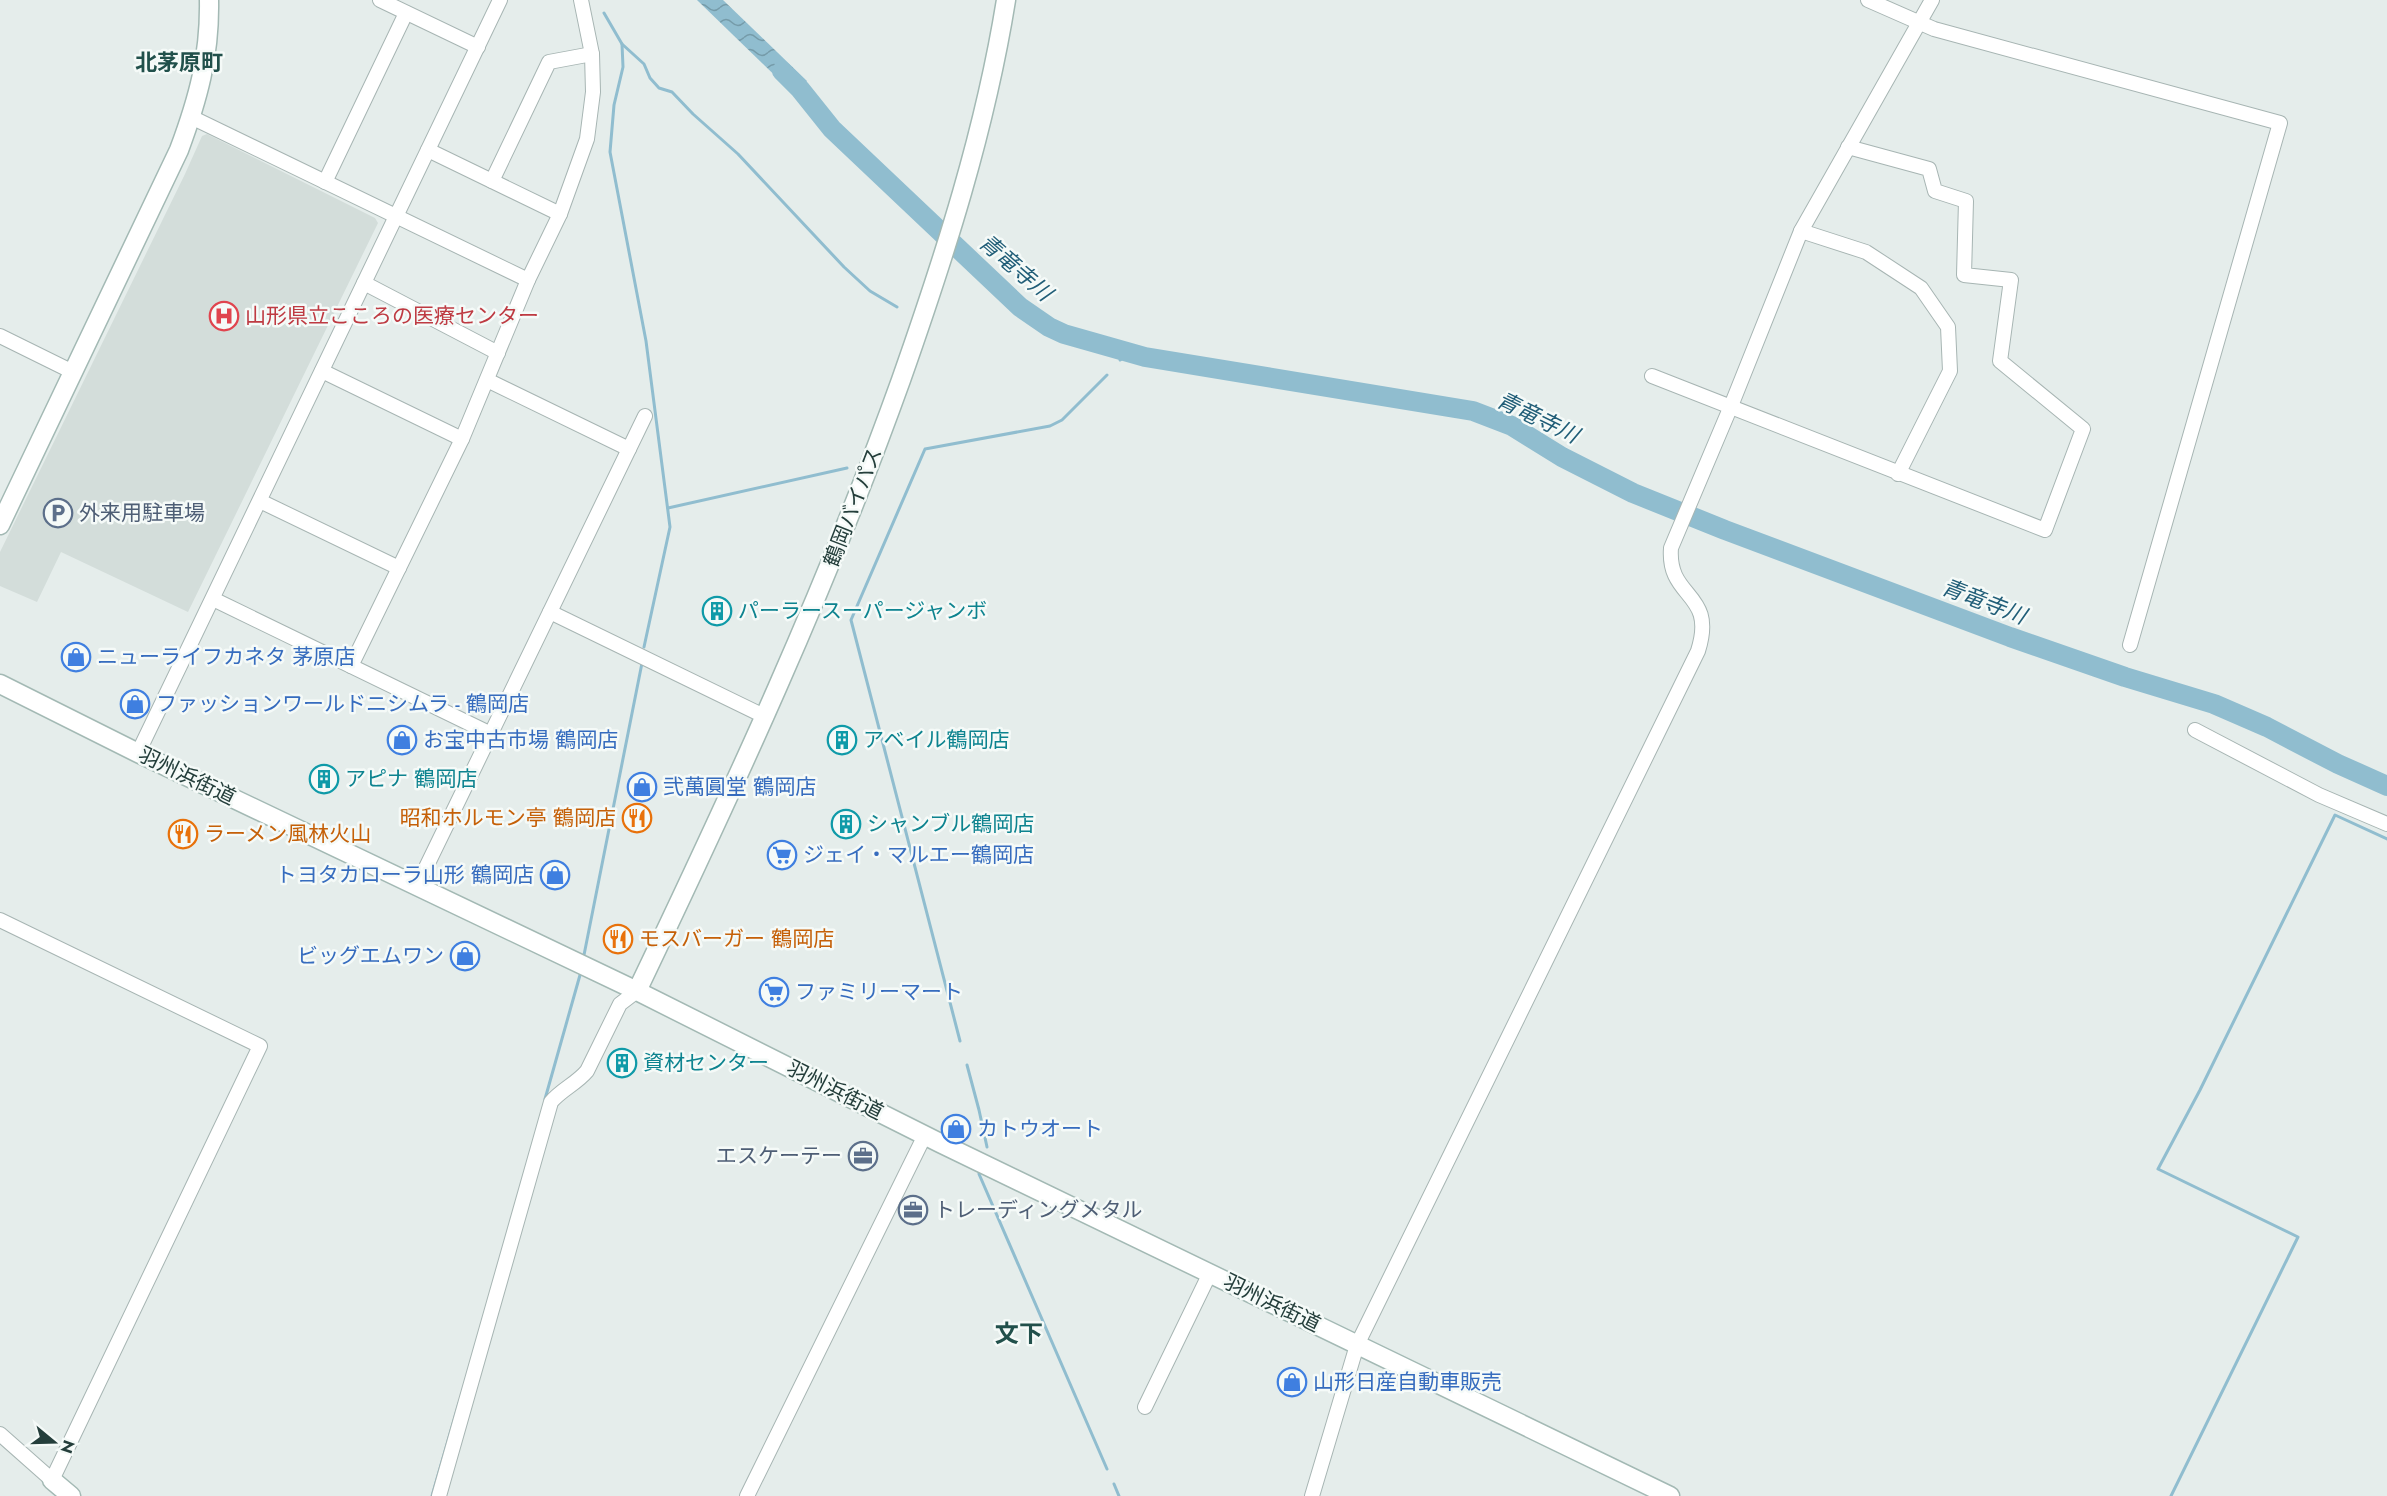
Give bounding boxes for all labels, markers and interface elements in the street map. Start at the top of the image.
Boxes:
district label: 北茅原町 [135,46,223,78]
water label: 青竜寺川 [972,226,1061,309]
hospital icon: 山形県立こころの医療センター [208,300,240,332]
place label: 山形県立こころの医療センター [245,301,539,331]
water label: 青竜寺川 [1491,383,1586,452]
street label: 鶴岡バイパス [816,443,890,571]
parking icon: 外来用駐車場 [42,497,74,529]
place label: 外来用駐車場 [79,498,205,528]
water label: 青竜寺川 [1937,570,2033,632]
building icon: パーラースーパージャンボ [701,595,733,627]
place label: パーラースーパージャンボ [738,596,987,626]
shop icon: ニューライフカネタ 茅原店 [60,641,92,673]
place label: ニューライフカネタ 茅原店 [97,642,355,672]
shop icon: ファッションワールドニシムラ - 鶴岡店 [119,688,151,720]
place label: ファッションワールドニシムラ - 鶴岡店 [156,689,529,719]
shop icon: お宝中古市場 鶴岡店 [386,724,418,756]
building icon: アベイル鶴岡店 [826,724,858,756]
place label: お宝中古市場 鶴岡店 [423,725,618,755]
place label: アベイル鶴岡店 [863,725,1010,755]
street label: 羽州浜街道 [133,740,241,812]
building icon: アピナ 鶴岡店 [308,763,340,795]
place label: アピナ 鶴岡店 [345,764,477,794]
shop icon: 弐萬圓堂 鶴岡店 [626,771,658,803]
place label: 弐萬圓堂 鶴岡店 [663,772,816,802]
restaurant icon: 昭和ホルモン亭 鶴岡店 [621,802,653,834]
place label: 昭和ホルモン亭 鶴岡店 [400,803,616,833]
building icon: シャンブル鶴岡店 [830,808,862,840]
place label: シャンブル鶴岡店 [867,809,1034,839]
restaurant icon: ラーメン風林火山 [167,818,199,850]
place label: ラーメン風林火山 [204,819,371,849]
supermarket icon: ジェイ・マルエー鶴岡店 [766,839,798,871]
place label: ジェイ・マルエー鶴岡店 [803,840,1034,870]
shop icon: トヨタカローラ山形 鶴岡店 [539,859,571,891]
place label: トヨタカローラ山形 鶴岡店 [276,860,534,890]
restaurant icon: モスバーガー 鶴岡店 [602,923,634,955]
place label: モスバーガー 鶴岡店 [639,924,834,954]
shop icon: ビッグエムワン [449,940,481,972]
place label: ビッグエムワン [297,941,444,971]
supermarket icon: ファミリーマート [758,976,790,1008]
place label: ファミリーマート [795,977,963,1007]
building icon: 資材センター [606,1047,638,1079]
place label: 資材センター [643,1048,769,1078]
street label: 羽州浜街道 [781,1053,889,1127]
shop icon: カトウオート [940,1113,972,1145]
place label: カトウオート [977,1114,1103,1144]
office icon: エスケーテー [847,1140,879,1172]
place label: エスケーテー [716,1141,842,1171]
office icon: トレーディングメタル [897,1194,929,1226]
place label: トレーディングメタル [934,1195,1143,1225]
street label: 羽州浜街道 [1218,1267,1326,1339]
district label: 文下 [995,1316,1043,1351]
shop icon: 山形日産自動車販売 [1276,1366,1308,1398]
place label: 山形日産自動車販売 [1313,1367,1502,1397]
north arrow [24,1412,84,1472]
text: N [55,1437,81,1456]

